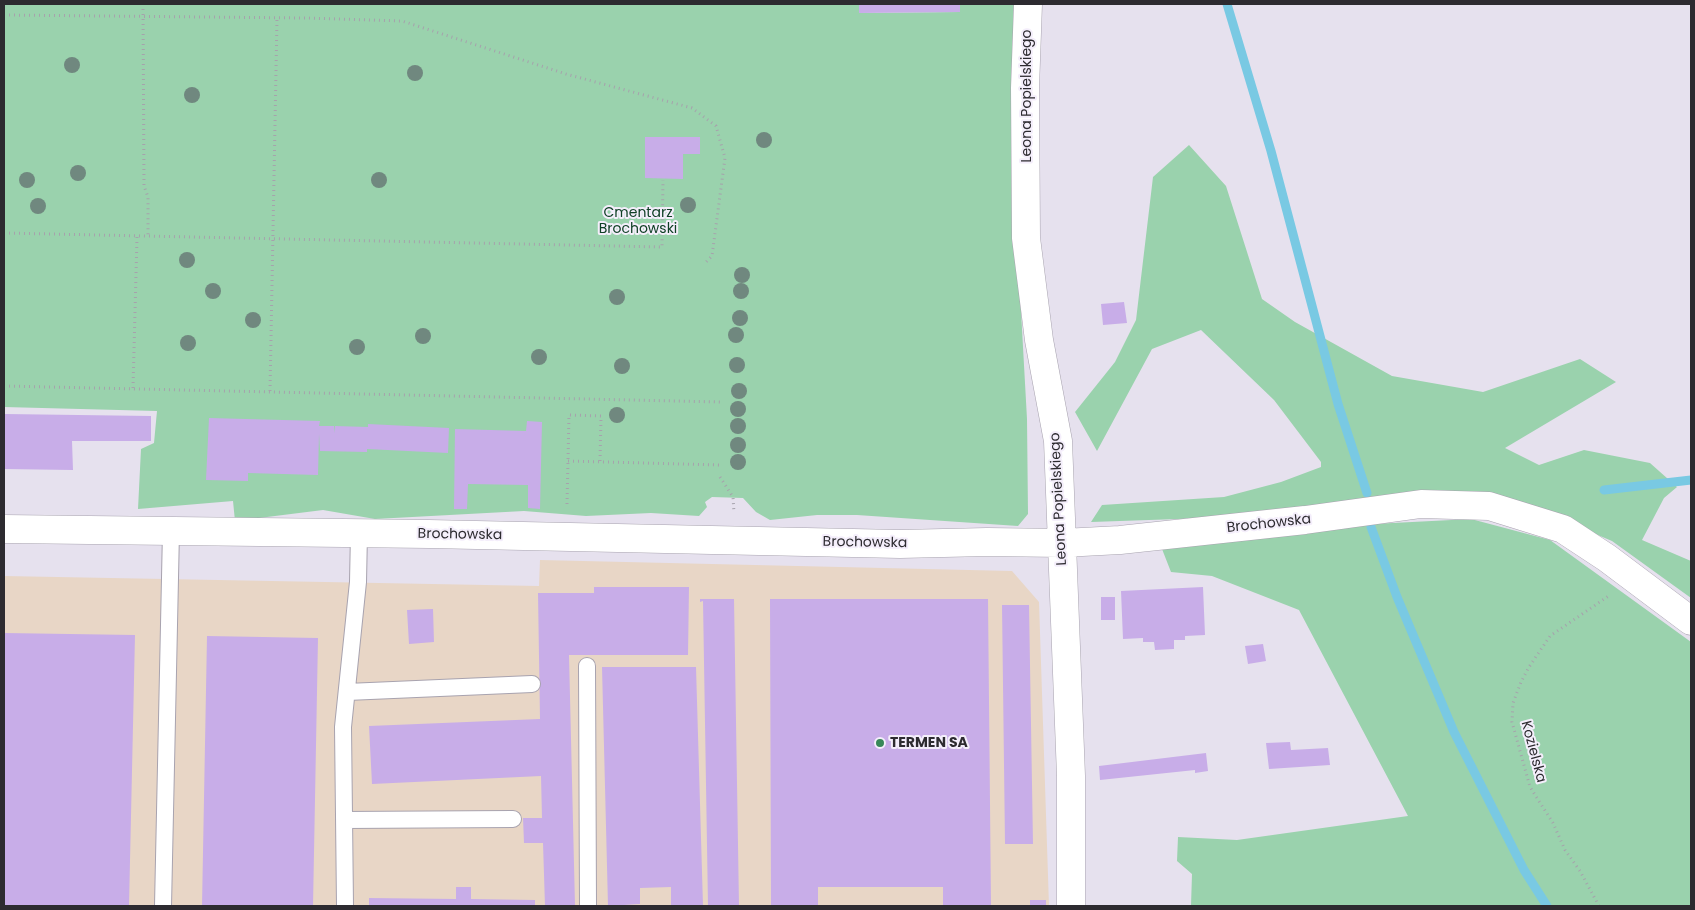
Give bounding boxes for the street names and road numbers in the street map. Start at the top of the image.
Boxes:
street label: Leona Popielskiego [1019,29,1035,163]
street label: Leona Popielskiego [1047,432,1071,566]
street label: Brochowska [1226,511,1312,537]
street label: Brochowska [418,526,502,544]
street label: Brochowska [823,534,907,552]
street label: Kozielska [1517,719,1549,785]

